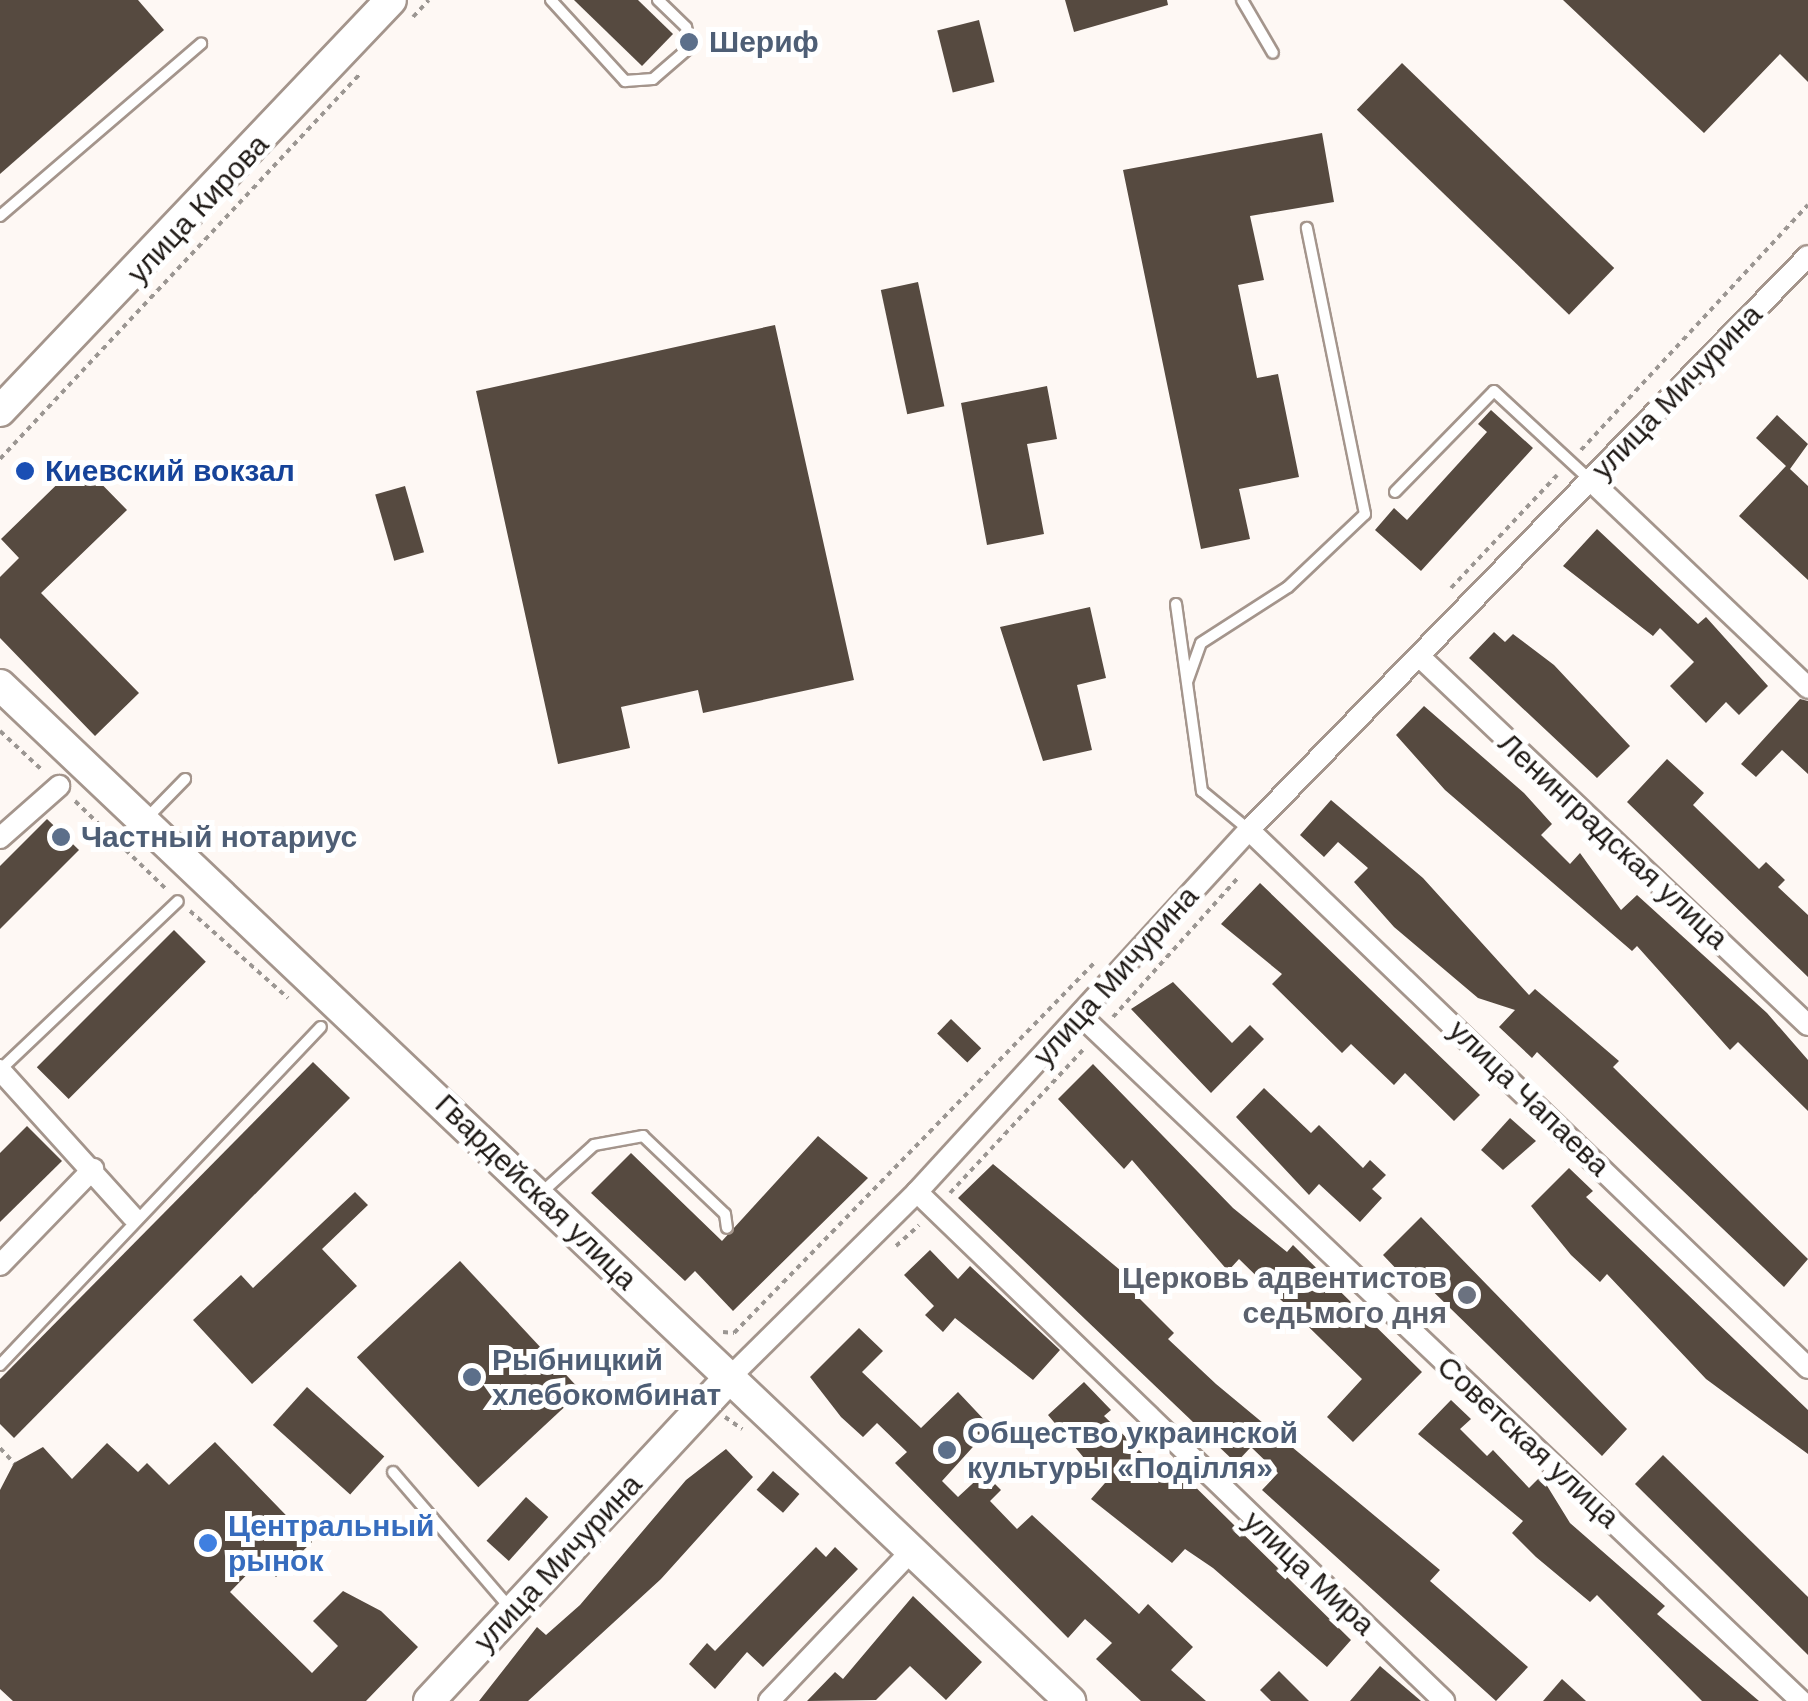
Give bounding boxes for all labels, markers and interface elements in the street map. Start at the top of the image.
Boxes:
place label: Шериф [709,24,819,60]
marker: Шериф [678,31,700,53]
street label: улица Кирова [120,127,276,291]
street label: улица Мичурина [1584,297,1770,487]
place label: Киевский вокзал [45,453,295,489]
marker: Киевский вокзал [14,460,36,482]
street label: Ленинградская улица [1491,725,1735,957]
place label: Частный нотариус [81,819,357,855]
marker: Частный нотариус [50,826,72,848]
street label: улица Мичурина [1026,879,1206,1073]
street label: улица Чапаева [1441,1012,1617,1184]
street label: Гвардейская улица [428,1087,644,1297]
place label: Церковь адвентистов седьмого дня [1122,1260,1447,1330]
marker: Церковь адвентистов седьмого дня [1456,1284,1478,1306]
place label: Рыбницкий хлебокомбинат [492,1342,721,1412]
street label: Советская улица [1430,1349,1626,1535]
marker: Рыбницкий хлебокомбинат [461,1366,483,1388]
place label: Общество украинской культуры «Поділля» [967,1415,1298,1486]
marker: Общество украинской культуры «Поділля» [936,1439,958,1461]
street label: улица Мичурина [467,1467,649,1659]
street label: улица Мира [1236,1503,1382,1643]
place label: Центральный рынок [228,1508,434,1578]
marker: Центральный рынок [197,1532,219,1554]

